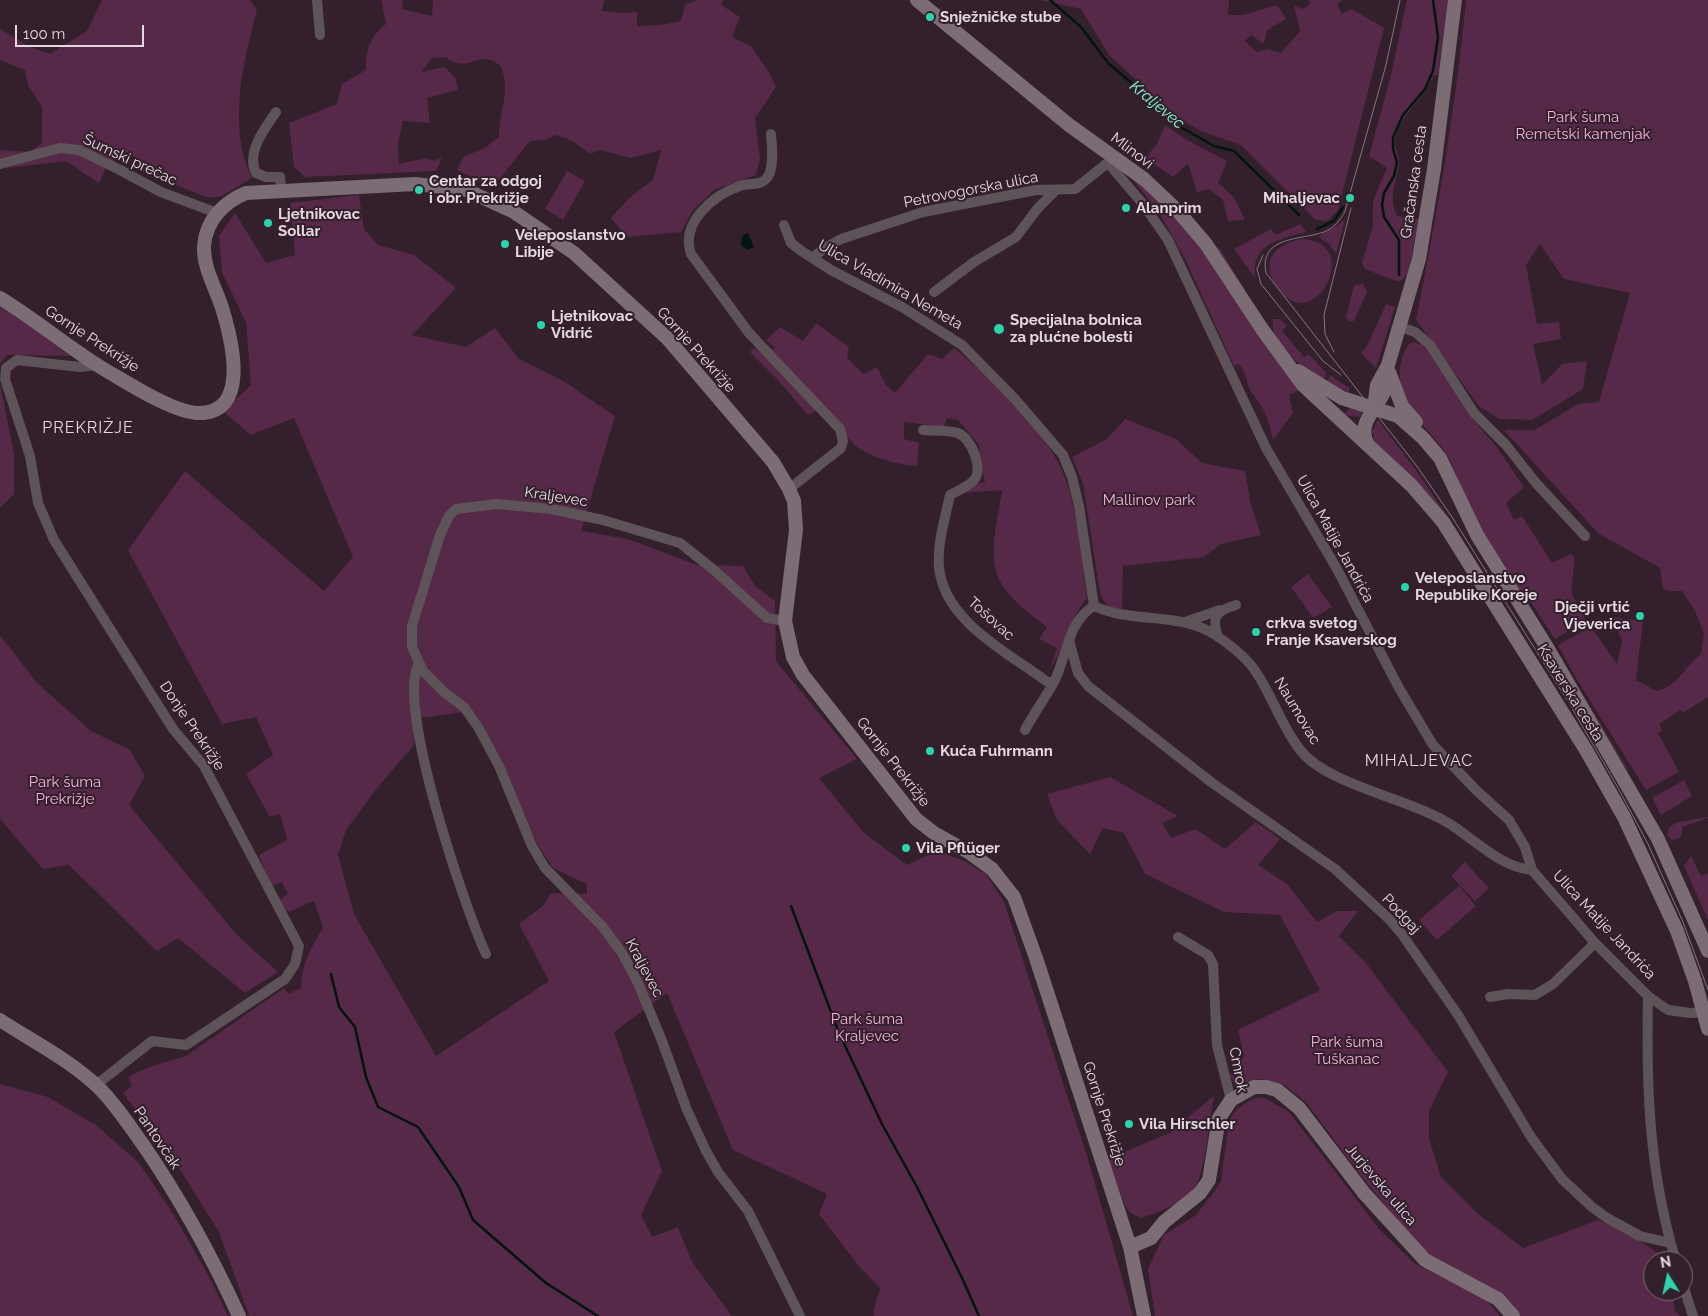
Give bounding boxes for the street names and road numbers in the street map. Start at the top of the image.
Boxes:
street label: Gračanska cesta [1397,124,1431,240]
street label: Mlinovi [1107,129,1157,173]
street label: Šumski prečac [80,130,180,190]
street label: Petrovogorska ulica [902,168,1040,212]
street label: Ulica Vladimira Nemeta [814,236,966,334]
street label: Gornje Prekrižje [41,302,143,376]
street label: Gornje Prekrižje [653,304,739,396]
street label: Ulica Matije Jandrića [1293,472,1377,606]
street label: Kraljevec [523,483,589,511]
street label: Tošovac [964,593,1018,645]
street label: Ksaverska cesta [1533,641,1607,745]
street label: Naumovac [1270,674,1324,748]
street label: Donje Prekrižje [156,678,228,774]
street label: Gornje Prekrižje [852,714,934,810]
street label: Ulica Matije Jandrića [1549,867,1659,983]
street label: Podgaj [1378,890,1424,938]
street label: Kraljevec [621,936,667,1000]
street label: Cmrok [1225,1046,1251,1094]
street label: Gornje Prekrižje [1079,1059,1129,1169]
street label: Pantovčak [129,1103,185,1173]
street label: Jurjevska ulica [1342,1141,1420,1229]

